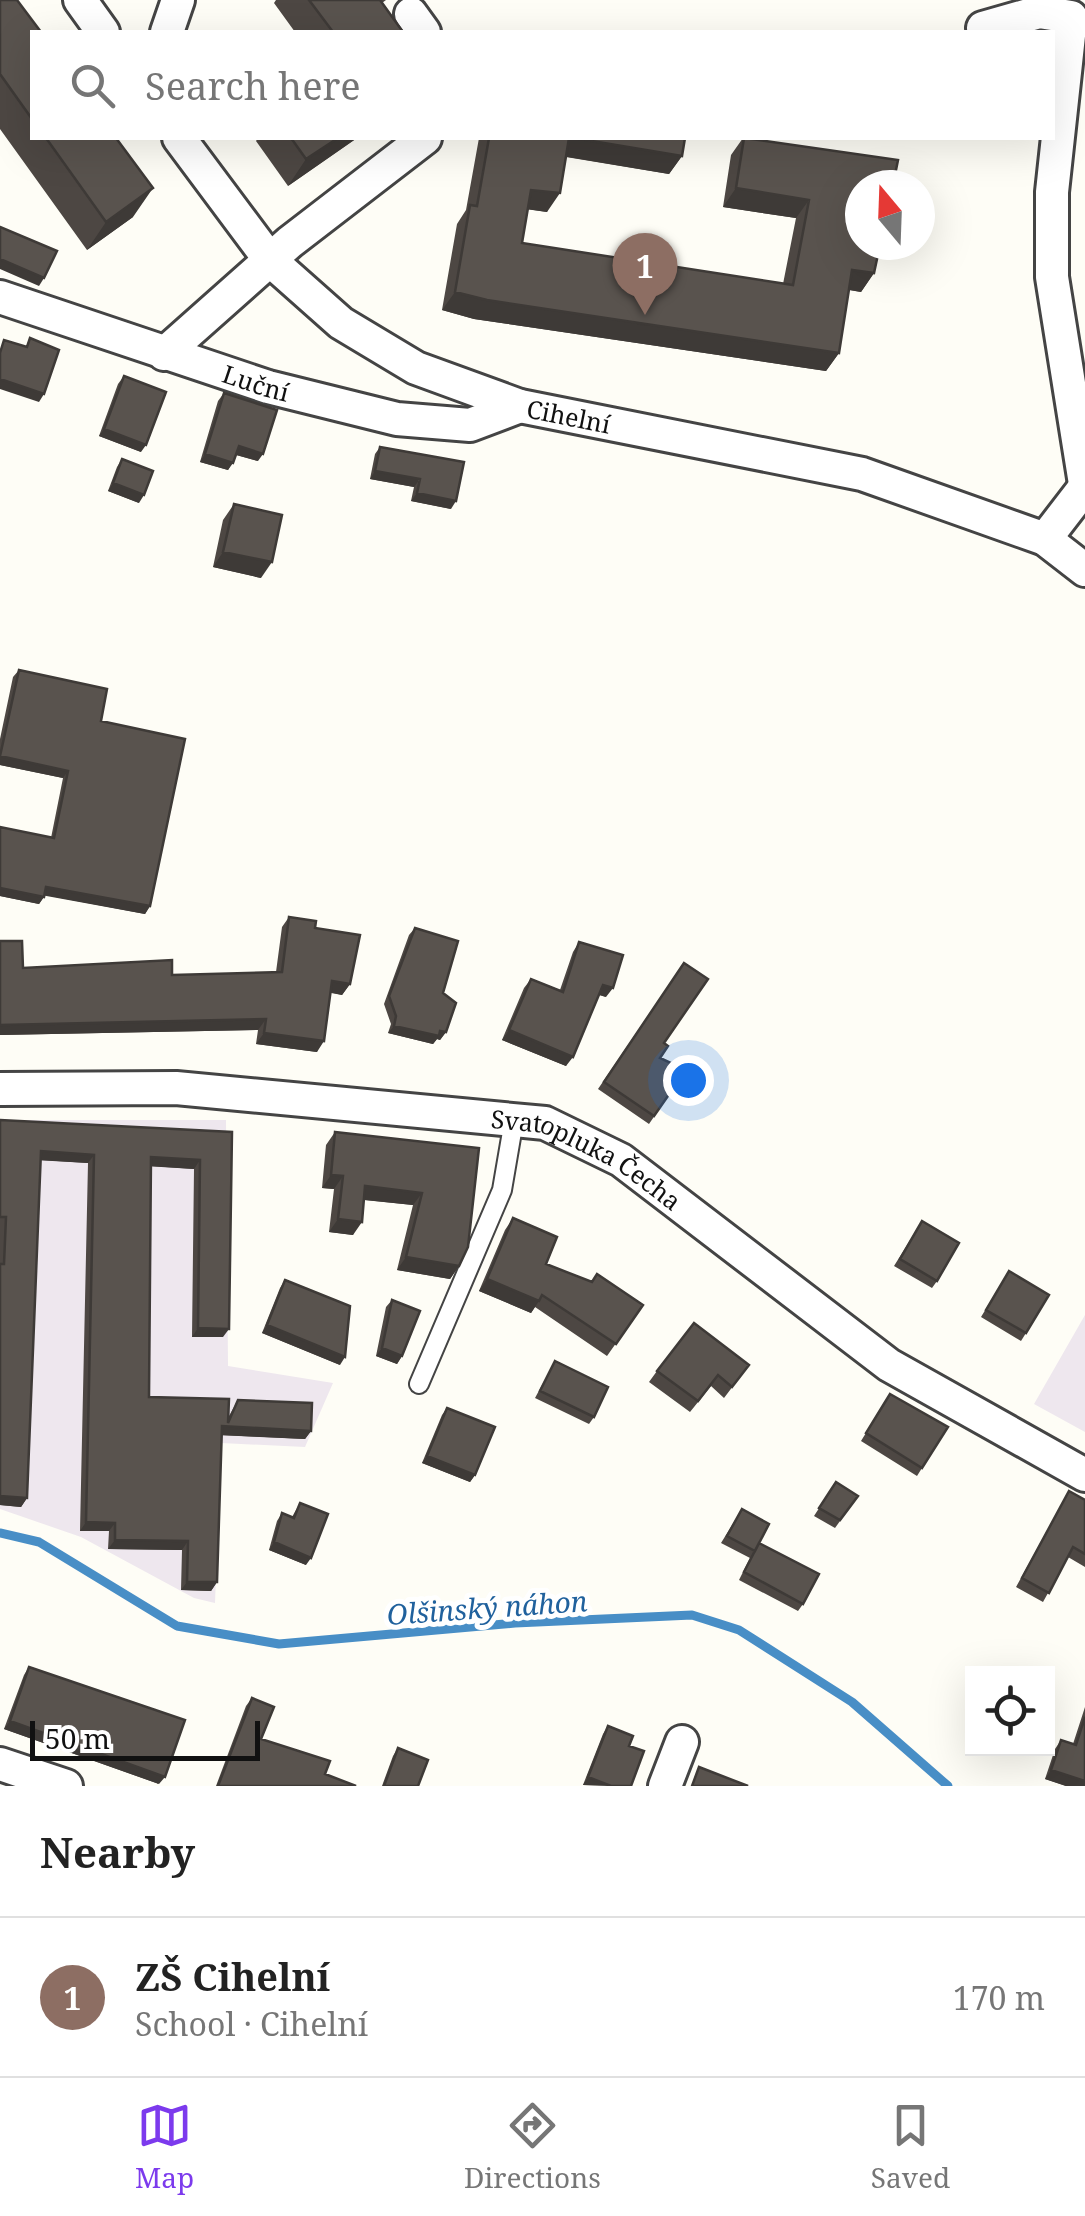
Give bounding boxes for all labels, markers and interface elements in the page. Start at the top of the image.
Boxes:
search box [30,30,1055,140]
icon: search [65,58,120,113]
text: Search here [145,59,361,111]
north arrow [845,170,935,260]
pin: 1 [612,232,678,315]
street label: Luční [218,356,293,409]
street label: Cihelní [524,391,614,441]
your location [663,1055,714,1106]
street label: Svatopluka Čecha [490,1101,689,1217]
water label: Olšinský náhon [385,1581,589,1633]
map controls [965,1666,1055,1756]
button: locate [965,1666,1055,1756]
scale bar [30,1716,260,1760]
text: 50 m [45,1719,110,1757]
text: Nearby [40,1823,195,1880]
text: ZŠ Cihelní [135,1950,330,2002]
text: 1 [63,1976,82,2019]
text: 170 m [953,1976,1045,2019]
text: School · Cihelní [135,2002,368,2045]
tab: Map [135,2098,194,2196]
tab: Directions [464,2098,601,2196]
tab: Saved [871,2098,950,2196]

